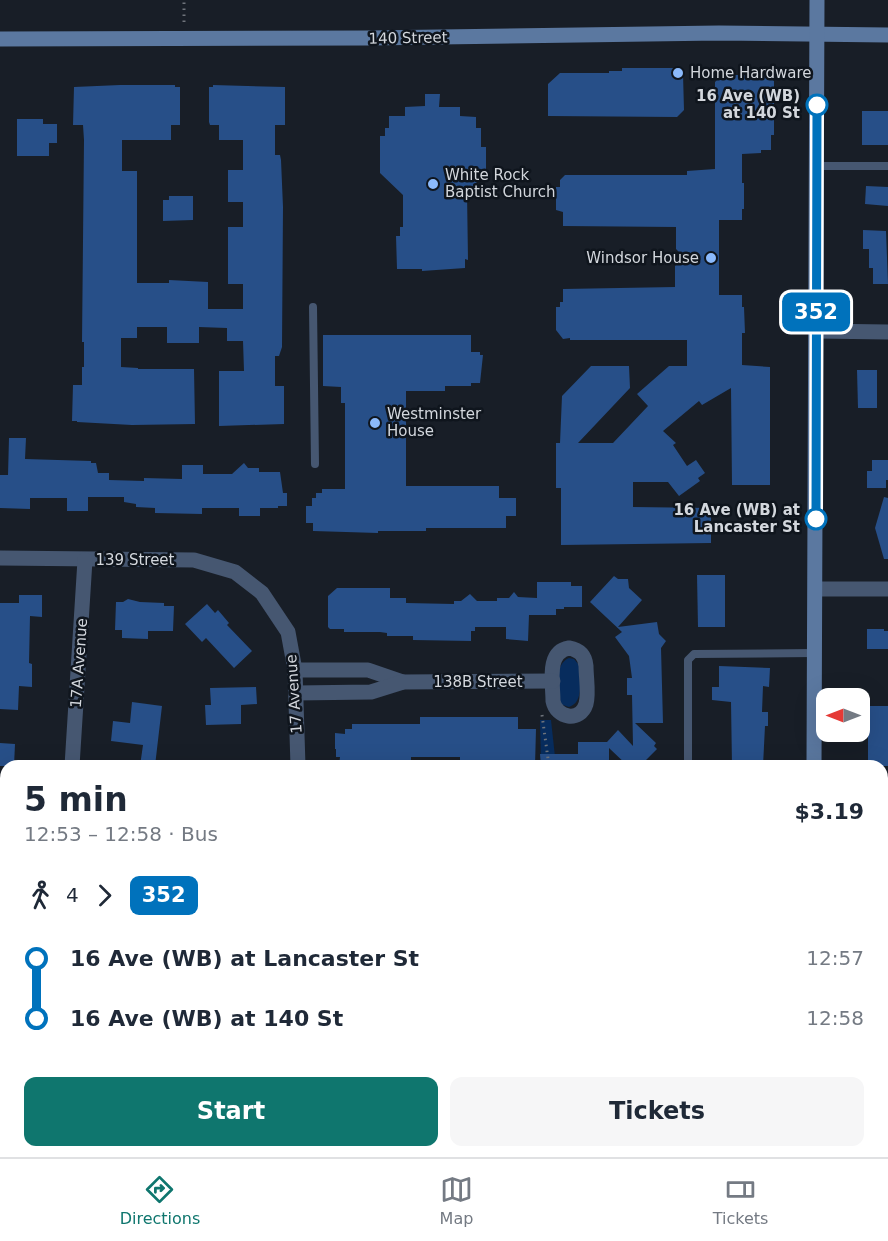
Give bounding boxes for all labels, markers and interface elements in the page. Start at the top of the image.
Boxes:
street label: 140 Street [368,28,448,48]
place label: Home Hardware [690,64,812,82]
marker: Home Hardware [671,66,685,80]
place label: 16 Ave (WB) at 140 St [696,87,800,122]
marker: 16 Ave (WB) at 140 St [806,94,828,116]
place label: White Rock Baptist Church [445,166,556,201]
marker: White Rock Baptist Church [426,177,440,191]
place label: Windsor House [586,249,699,267]
marker: Windsor House [704,251,718,265]
line badge: 352 [782,292,850,332]
text: 352 [794,300,838,324]
place label: Westminster House [387,405,482,440]
marker: Westminster House [368,416,382,430]
place label: 16 Ave (WB) at Lancaster St [673,501,800,536]
marker: 16 Ave (WB) at Lancaster St [805,508,827,530]
street label: 139 Street [96,551,175,569]
street label: 17A Avenue [67,618,91,708]
street label: 17 Avenue [282,654,306,734]
street label: 138B Street [433,673,523,691]
north arrow [816,688,870,742]
map controls [816,688,870,742]
text: 5 min [24,780,128,819]
text: $3.19 [794,799,864,824]
text: 12:53 – 12:58 · Bus [24,822,218,846]
icon: walk [24,879,57,912]
icon: forward [88,879,121,912]
text: 4 [66,883,79,907]
text: 352 [142,883,186,907]
text: 16 Ave (WB) at Lancaster St [70,946,419,971]
text: 12:57 [806,946,864,970]
text: 16 Ave (WB) at 140 St [70,1006,343,1031]
text: 12:58 [806,1006,864,1030]
button: Start [24,1077,438,1146]
button: Tickets [450,1077,864,1146]
tab: Directions [120,1173,200,1228]
tab: Map [440,1173,473,1228]
tab: Tickets [713,1173,768,1228]

